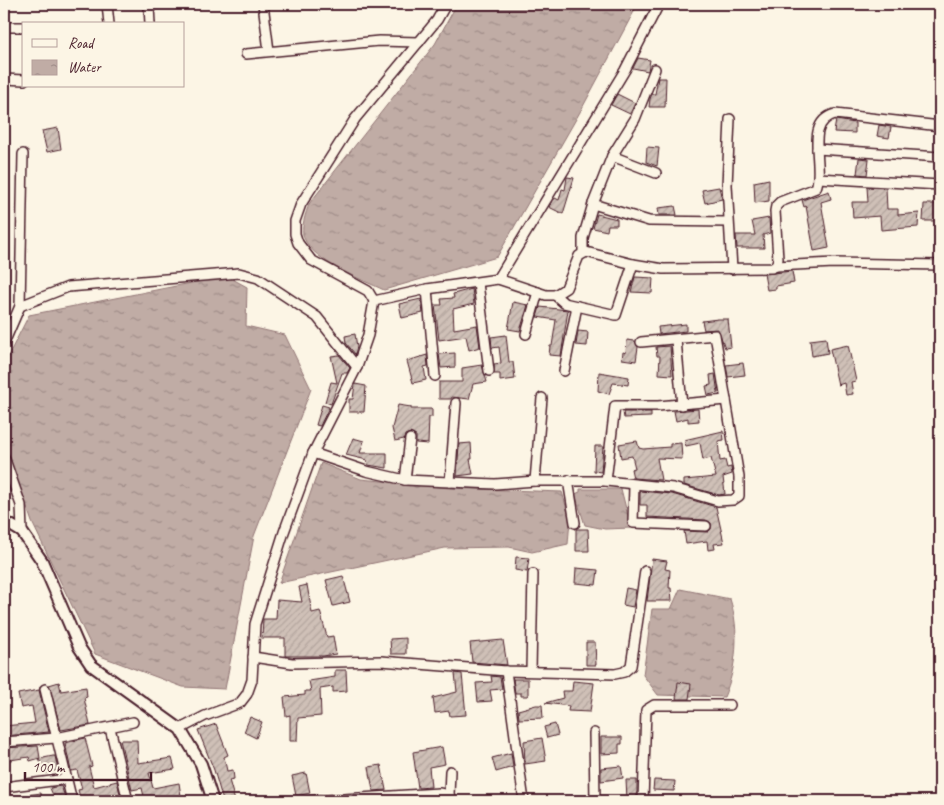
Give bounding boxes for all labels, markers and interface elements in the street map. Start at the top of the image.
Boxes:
legend [22,22,185,88]
text: Road [68,34,95,53]
text: Water [68,58,102,77]
scale bar [25,750,151,782]
text: 100 m [32,758,66,777]

